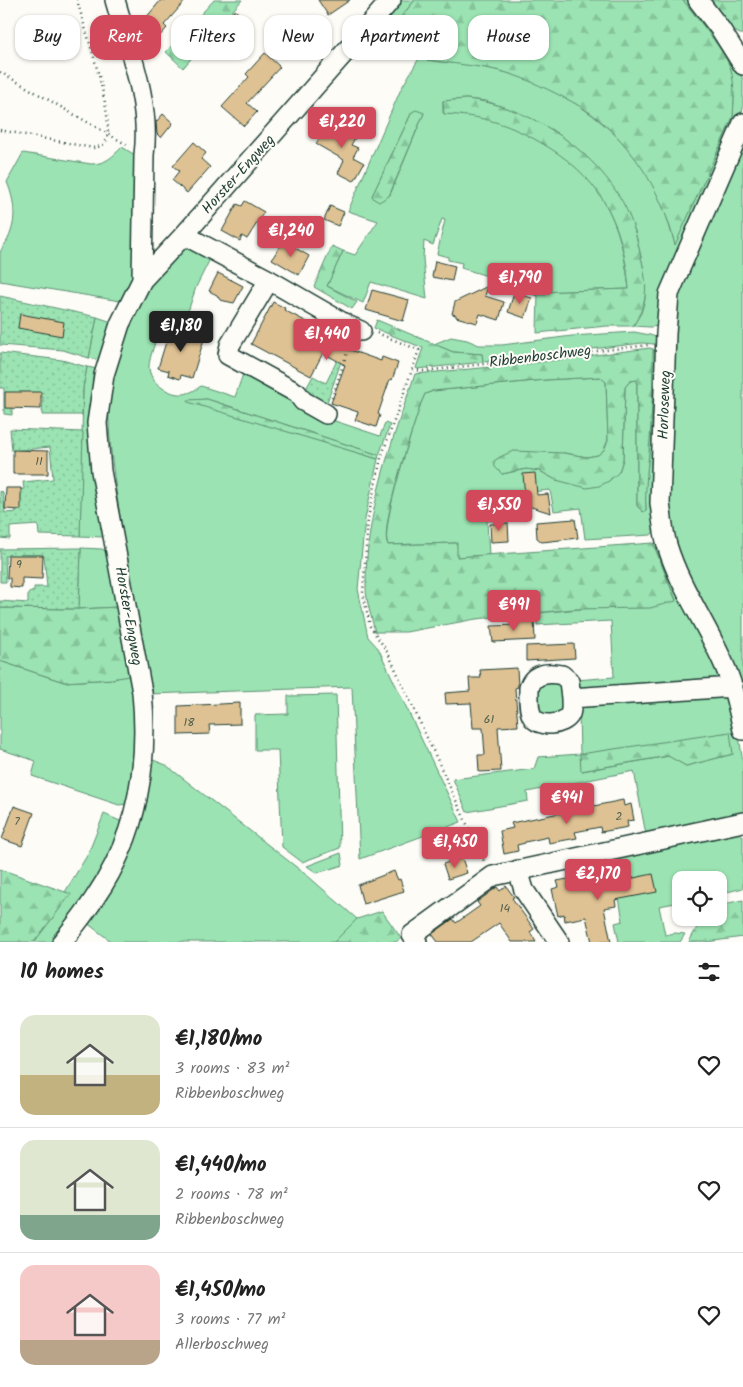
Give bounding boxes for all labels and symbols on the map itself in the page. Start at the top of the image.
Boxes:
pin: €1,220 [301,106,383,149]
street label: Horster-Engweg [196,129,281,220]
pin: €1,240 [250,216,332,258]
pin: €1,790 [479,262,561,305]
pin: €1,180 [140,310,222,353]
pin: €1,440 [286,318,368,361]
street label: Ribbenboschweg [488,339,592,375]
street label: Horloseweg [652,370,678,440]
house number: 11 [35,452,43,471]
pin: €1,550 [458,490,540,532]
house number: 9 [16,555,22,574]
street label: Horster-Engweg [107,565,149,668]
pin: €991 [484,590,544,632]
house number: 61 [484,710,494,729]
house number: 18 [184,713,195,732]
pin: €941 [537,782,597,825]
house number: 2 [616,807,623,826]
house number: 7 [14,812,20,831]
pin: €1,450 [414,826,496,869]
pin: €2,170 [557,858,639,901]
house number: 14 [500,899,511,918]

